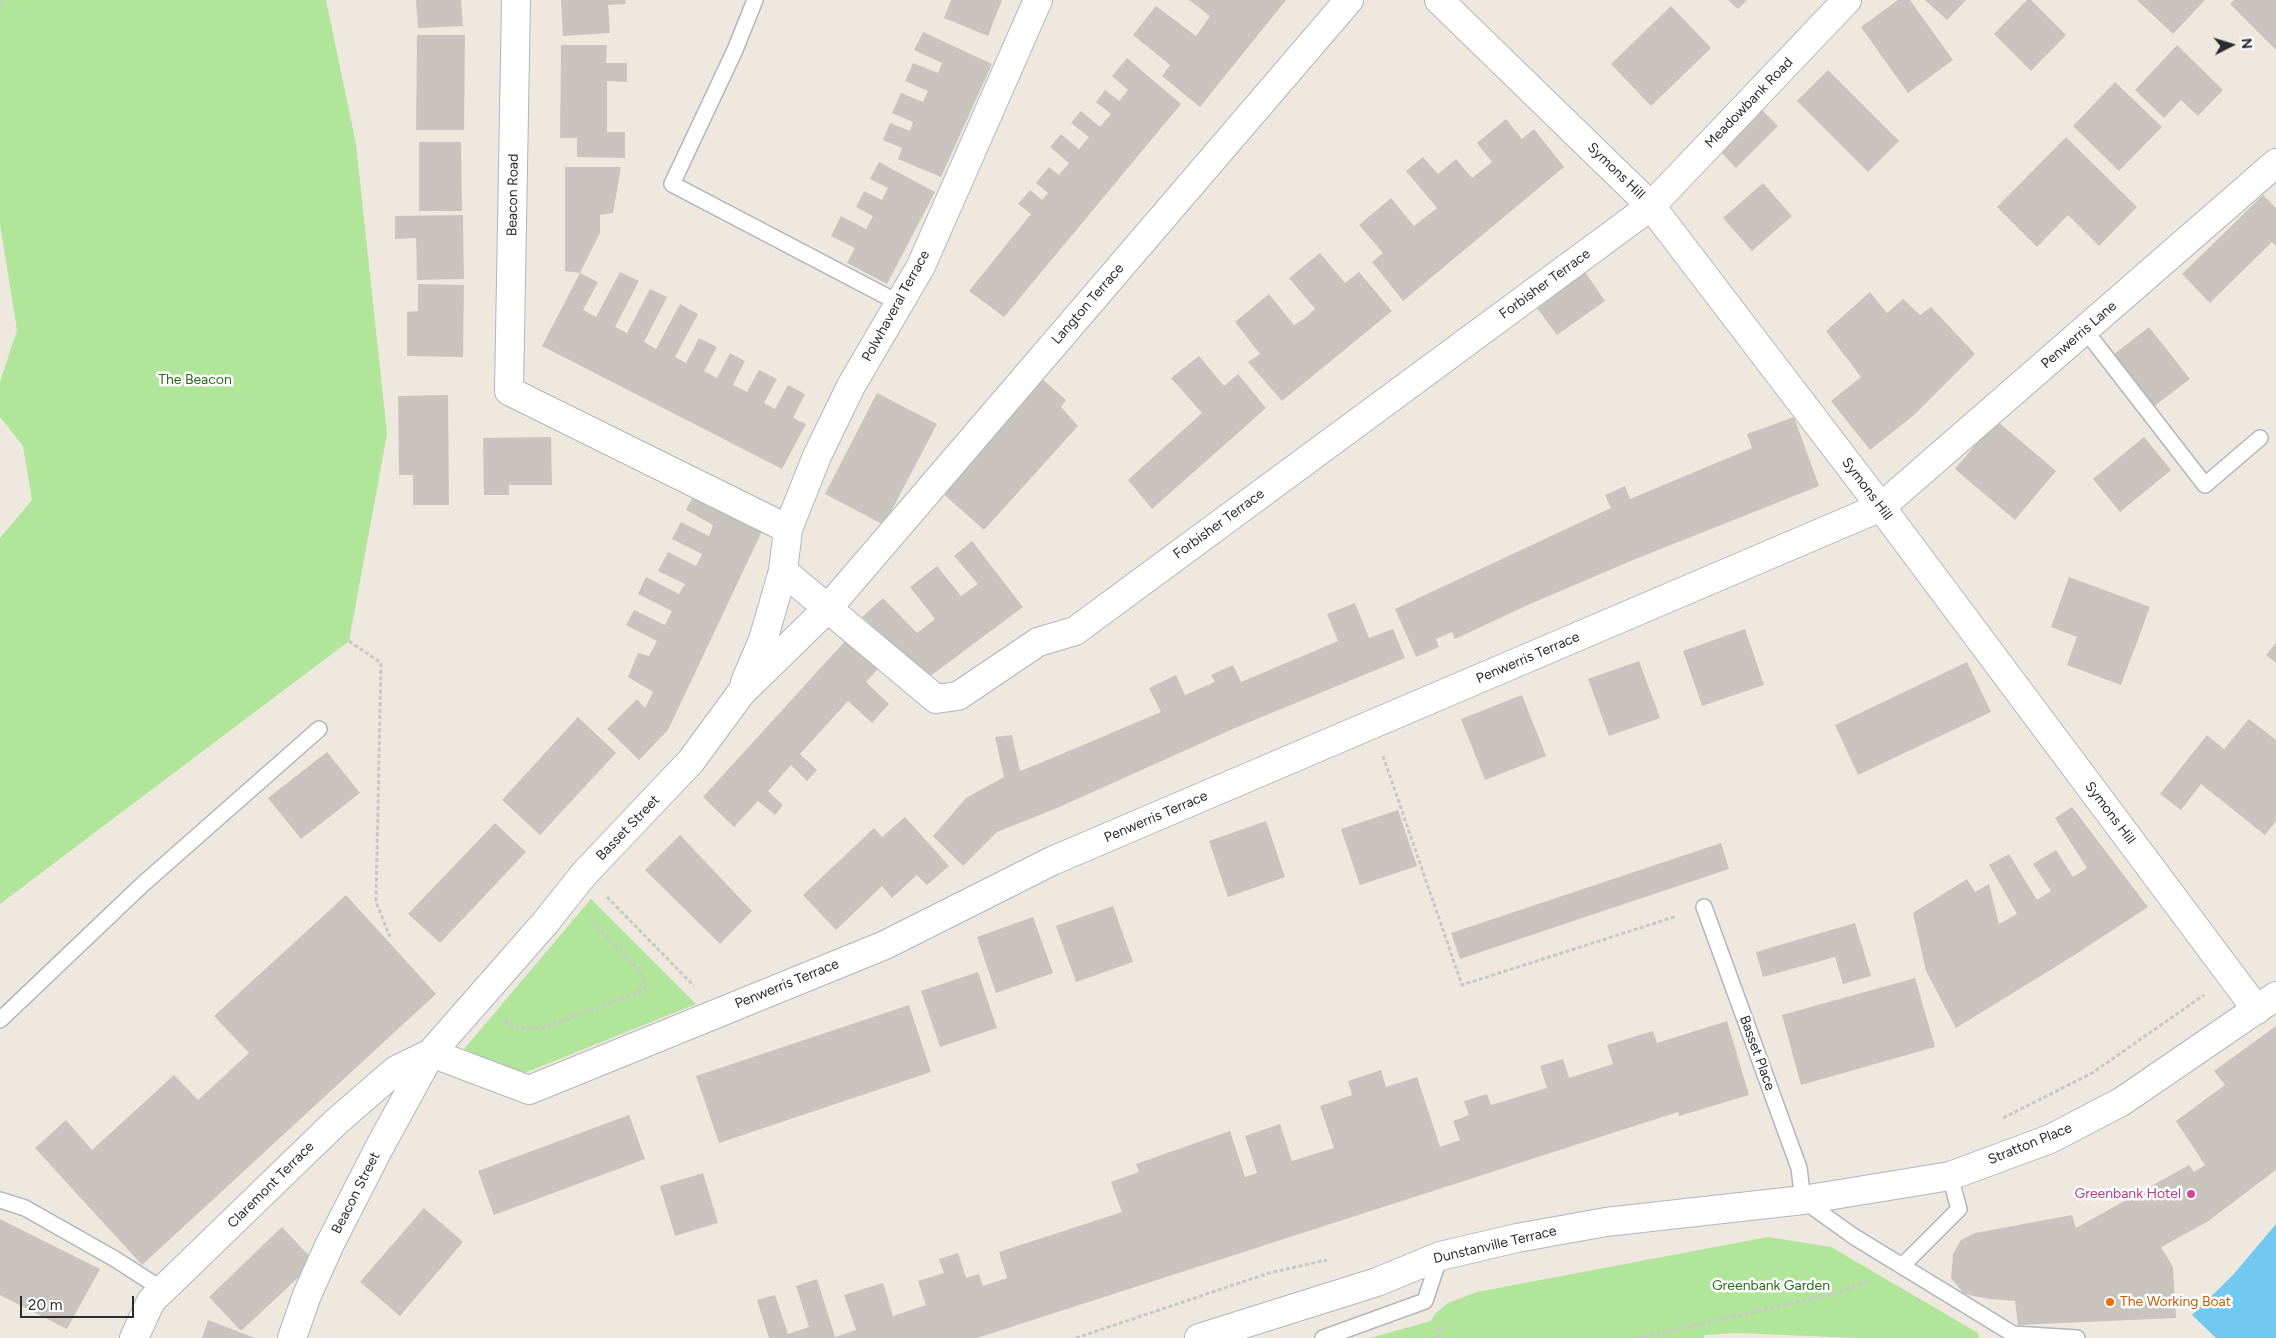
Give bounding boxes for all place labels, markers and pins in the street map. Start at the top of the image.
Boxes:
place label: Greenbank Hotel [2075,1186,2181,1202]
marker: Greenbank Hotel [2185,1188,2197,1200]
place label: The Working Boat [2120,1294,2231,1310]
marker: The Working Boat [2104,1296,2116,1308]

